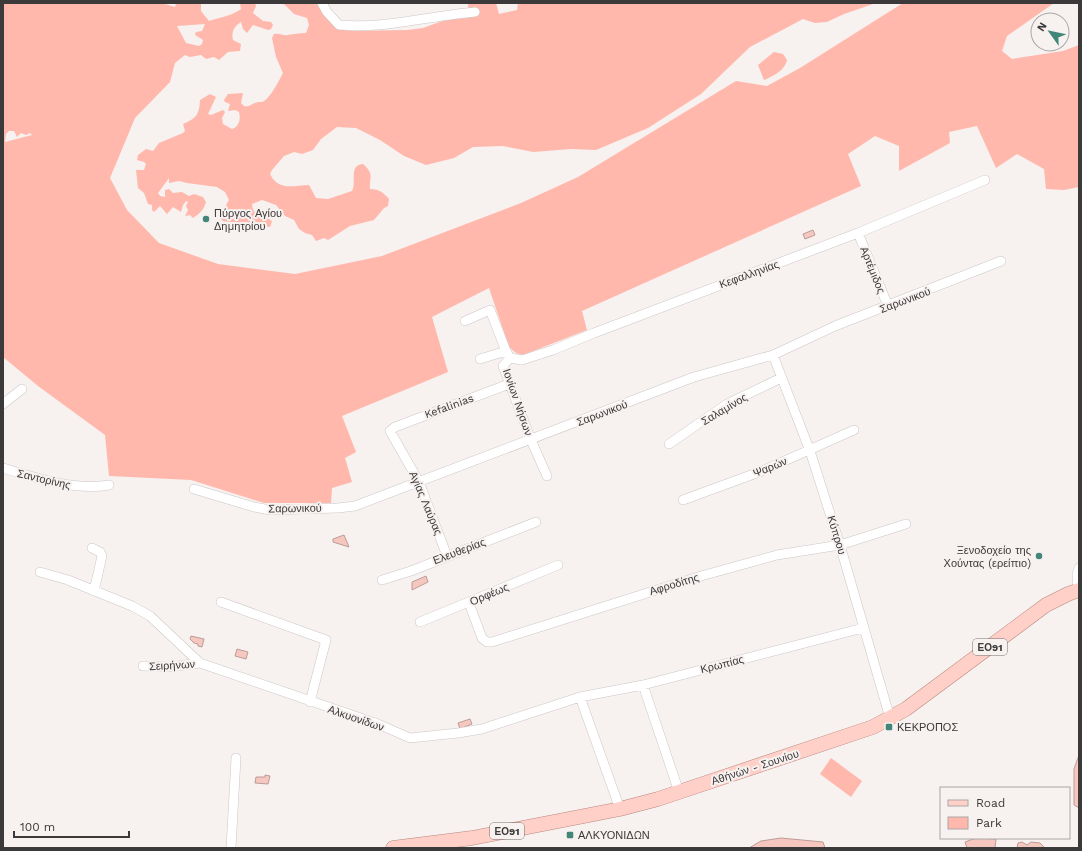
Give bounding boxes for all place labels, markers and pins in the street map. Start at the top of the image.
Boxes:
place label: Πύργος Αγίου Δημητρίου [214,207,282,233]
marker: Πύργος Αγίου Δημητρίου [201,214,211,224]
place label: Ξενοδοχείο της Χούντας (ερείπιο) [944,544,1031,570]
marker: Ξενοδοχείο της Χούντας (ερείπιο) [1034,551,1044,561]
place label: ΚΕΚΡΟΠΟΣ [897,721,958,734]
marker: ΚΕΚΡΟΠΟΣ [884,722,894,732]
place label: ΑΛΚΥΟΝΙΔΩΝ [578,829,650,842]
marker: ΑΛΚΥΟΝΙΔΩΝ [565,830,575,840]

